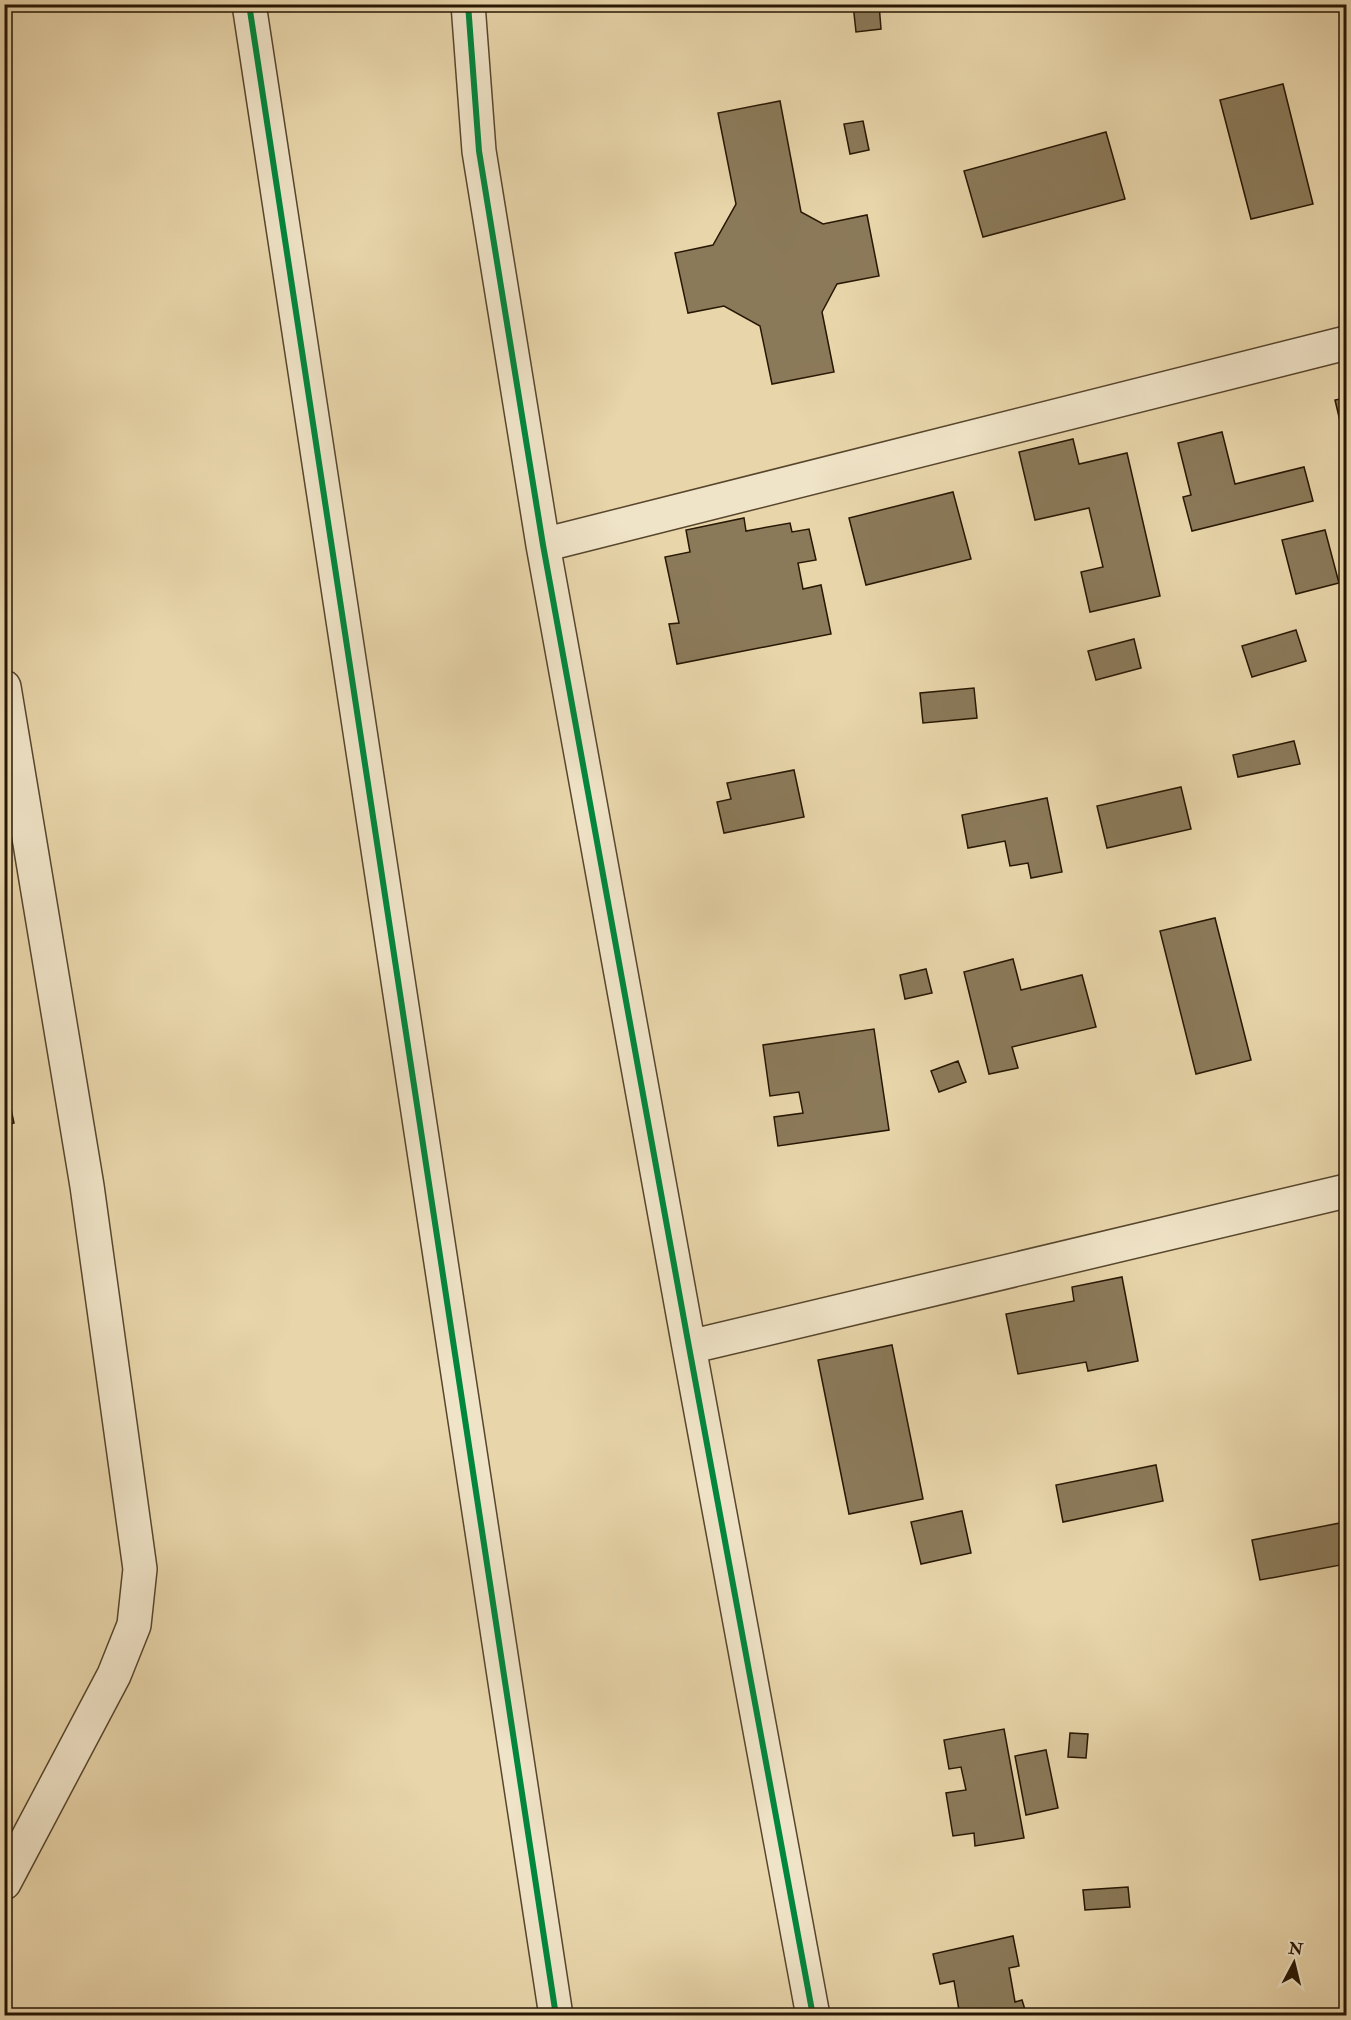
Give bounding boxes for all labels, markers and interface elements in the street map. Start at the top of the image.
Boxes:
north arrow [1264,1933,1324,1993]
text: N [1286,1938,1305,1960]

